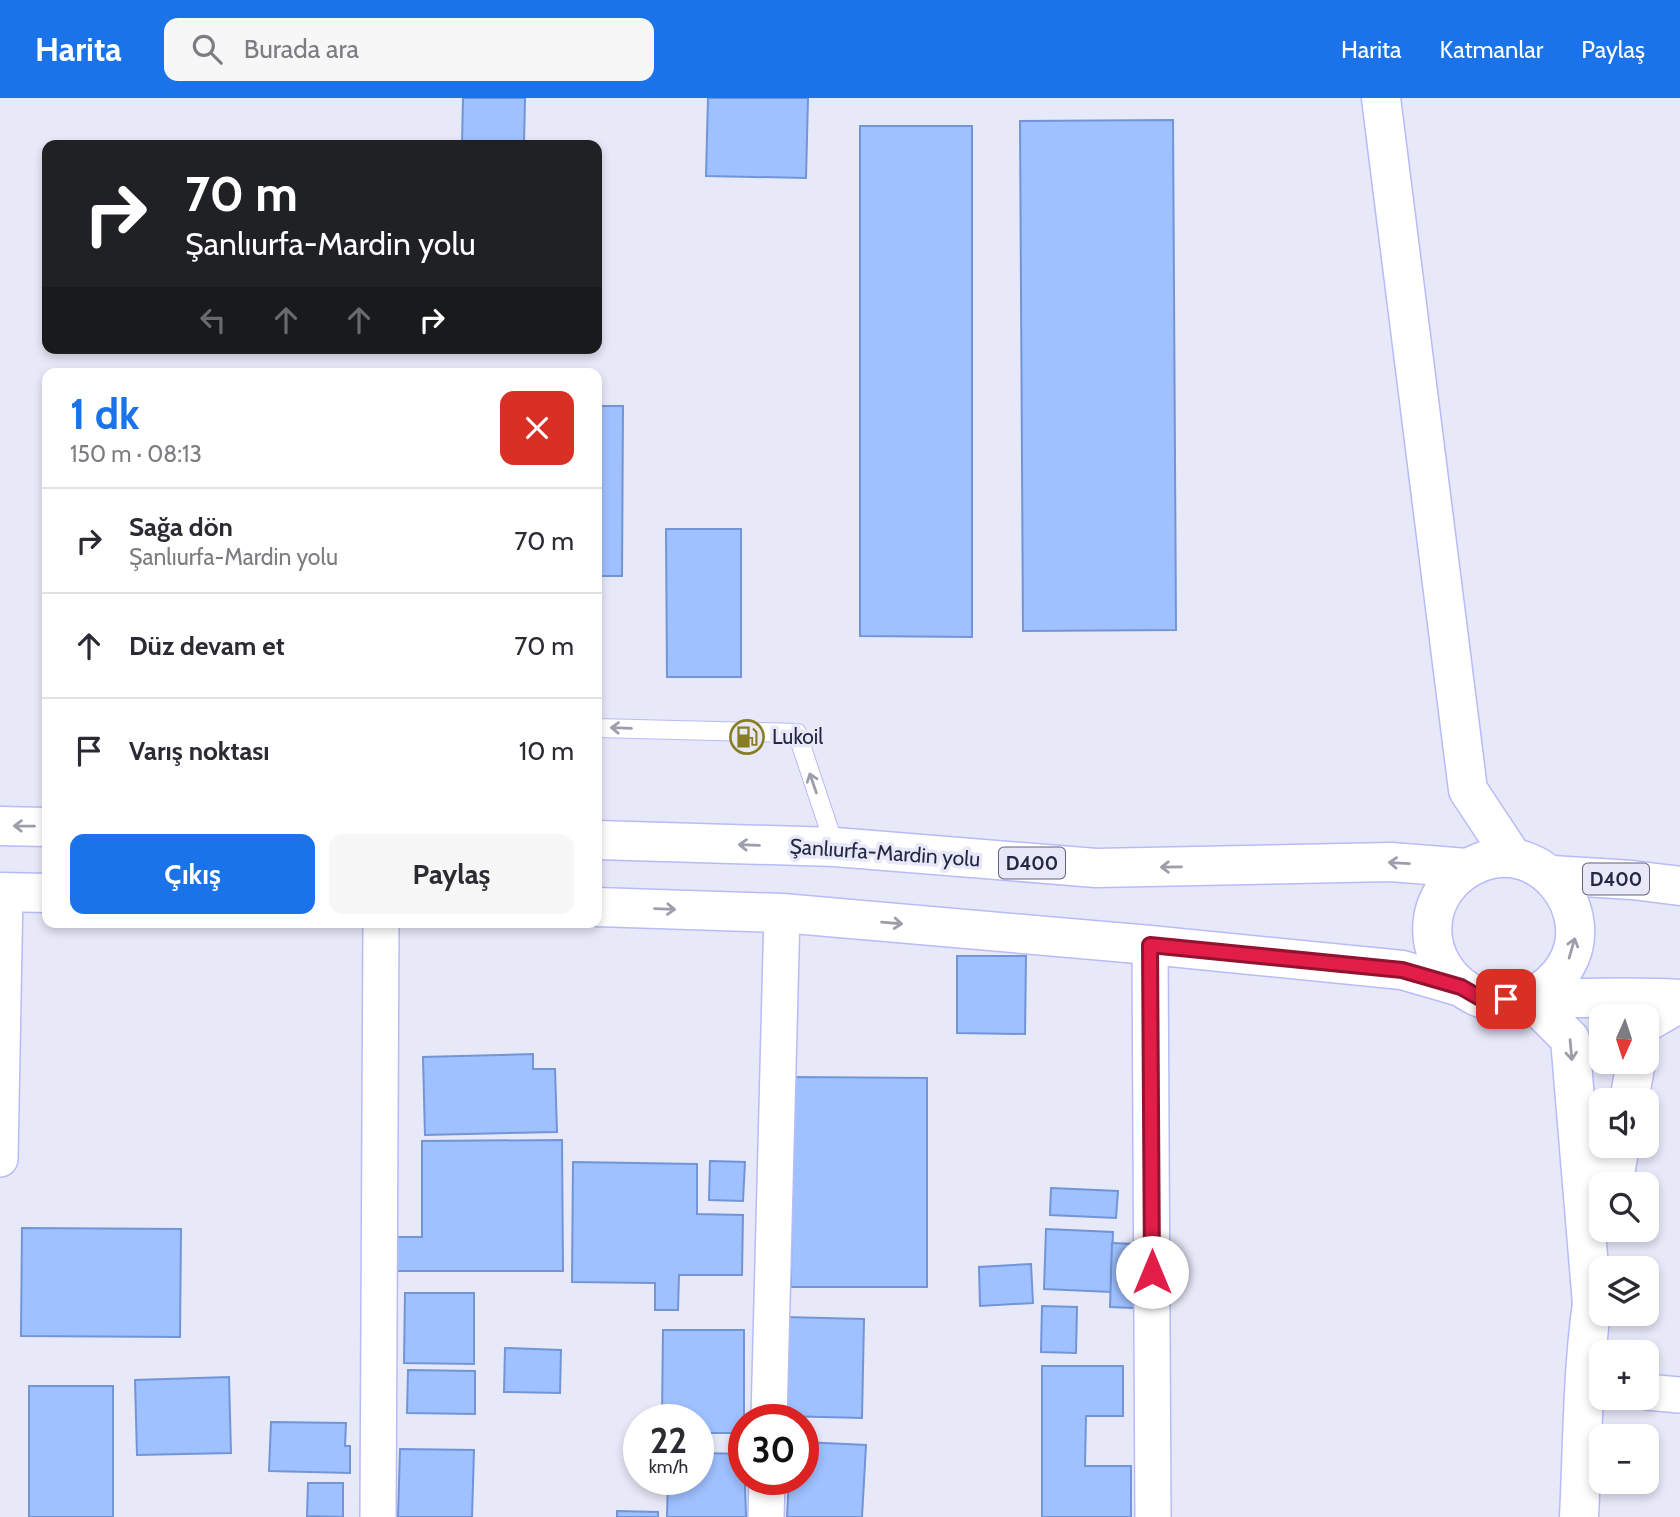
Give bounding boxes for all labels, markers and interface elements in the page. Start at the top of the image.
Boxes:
search box [164,18,654,81]
text: Harita [35,29,122,69]
icon: search [188,30,226,68]
text: Burada ara [244,33,359,65]
text: Harita [1341,35,1402,64]
text: Katmanlar [1440,35,1543,64]
text: Paylaş [1581,35,1645,64]
text: 70 m [185,164,298,223]
icon: right [70,168,161,259]
text: Şanlıurfa-Mardin yolu [185,224,476,263]
icon: left [194,301,232,339]
icon: ahead [267,301,305,339]
icon: ahead [340,301,378,339]
icon: right [413,301,451,339]
text: 1 dk [70,388,139,440]
button: close [500,391,574,465]
text: 150 m · 08:13 [70,440,202,468]
text: Sağa dön [129,511,233,543]
icon: right [70,522,108,560]
text: 70 m [514,525,574,557]
text: Şanlıurfa-Mardin yolu [129,543,338,571]
icon: ahead [70,627,108,665]
text: Düz devam et [129,630,285,662]
text: 70 m [514,630,574,662]
fuel station icon: Lukoil [728,718,766,756]
one-way arrow [610,722,633,735]
place label: Lukoil [772,724,823,749]
icon: arrive [70,732,108,770]
text: Varış noktası [129,735,270,767]
text: 10 m [519,735,574,767]
one-way arrow [806,772,818,794]
one-way arrow [12,819,35,833]
street label: Şanlıurfa-Mardin yolu [789,833,981,872]
button: Çıkış [70,834,315,914]
button: Paylaş [329,834,574,914]
one-way arrow [738,838,761,851]
road number: D400 [999,848,1065,878]
one-way arrow [1388,856,1411,869]
one-way arrow [1160,860,1183,873]
road number: D400 [1583,864,1649,894]
one-way arrow [653,903,676,916]
one-way arrow [880,916,903,929]
one-way arrow [1566,938,1579,960]
pin [1476,969,1536,1029]
icon: arrive [1487,980,1525,1018]
north arrow [1589,1004,1659,1074]
map controls [1589,1004,1659,1494]
one-way arrow [1565,1039,1578,1061]
button: sound [1589,1088,1659,1158]
button: search [1589,1172,1659,1242]
position arrow [1115,1235,1189,1309]
button: layers [1589,1256,1659,1326]
button: + [1589,1340,1659,1410]
speed limit sign: 30 [728,1404,819,1495]
text: 22 [650,1419,687,1462]
button: − [1589,1424,1659,1494]
text: km/h [649,1456,688,1478]

